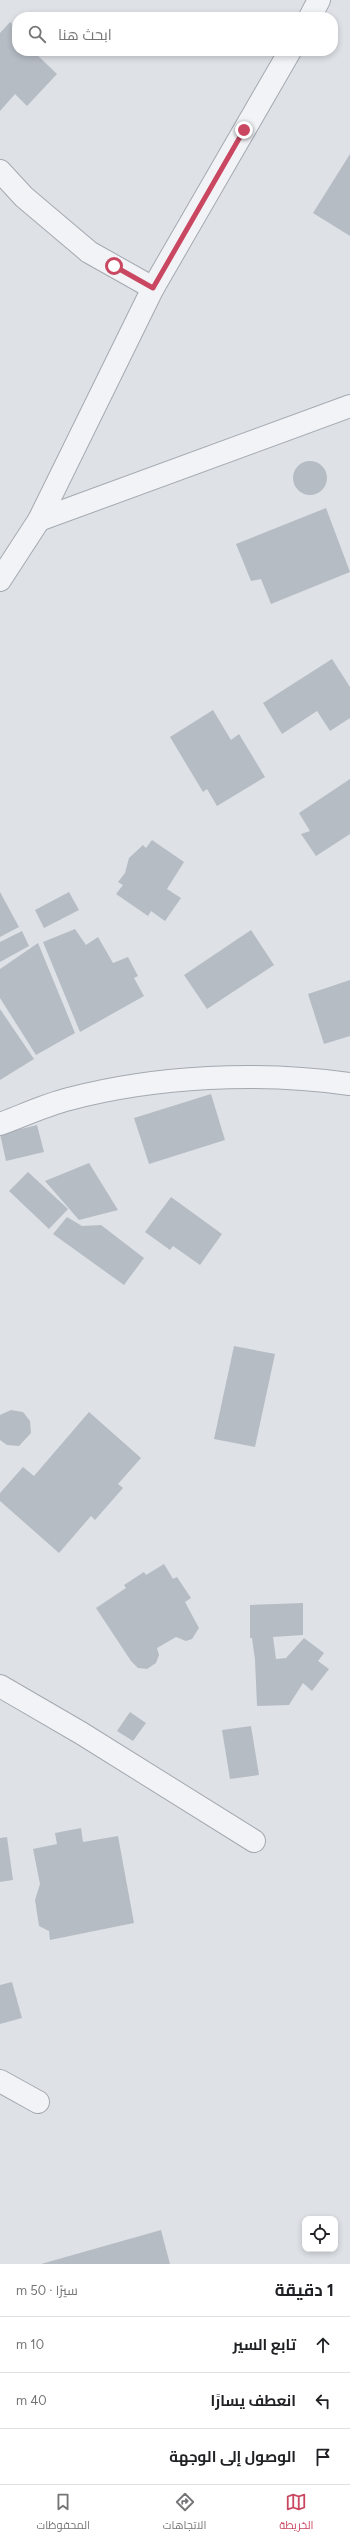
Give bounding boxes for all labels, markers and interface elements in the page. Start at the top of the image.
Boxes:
search box [12,12,338,56]
icon: search [26,23,48,45]
text: ابحث هنا [58,26,112,44]
route end [235,121,253,139]
route start [105,257,123,275]
map controls [302,2216,338,2252]
button: locate [302,2216,338,2252]
text: 1 دقيقة [275,2280,334,2300]
text: سيرًا · 50 m [16,2283,78,2298]
icon: ahead [312,2334,334,2356]
text: تابع السير [233,2336,296,2354]
text: 10 m [16,2337,44,2352]
icon: left [312,2390,334,2412]
text: انعطف يسارًا [211,2392,296,2410]
text: 40 m [16,2393,47,2408]
icon: arrive [312,2446,334,2468]
text: الوصول إلى الوجهة [169,2448,296,2466]
tab: المحفوظات [36,2491,90,2535]
tab: الاتجاهات [163,2491,206,2535]
tab: الخريطة [279,2491,314,2535]

